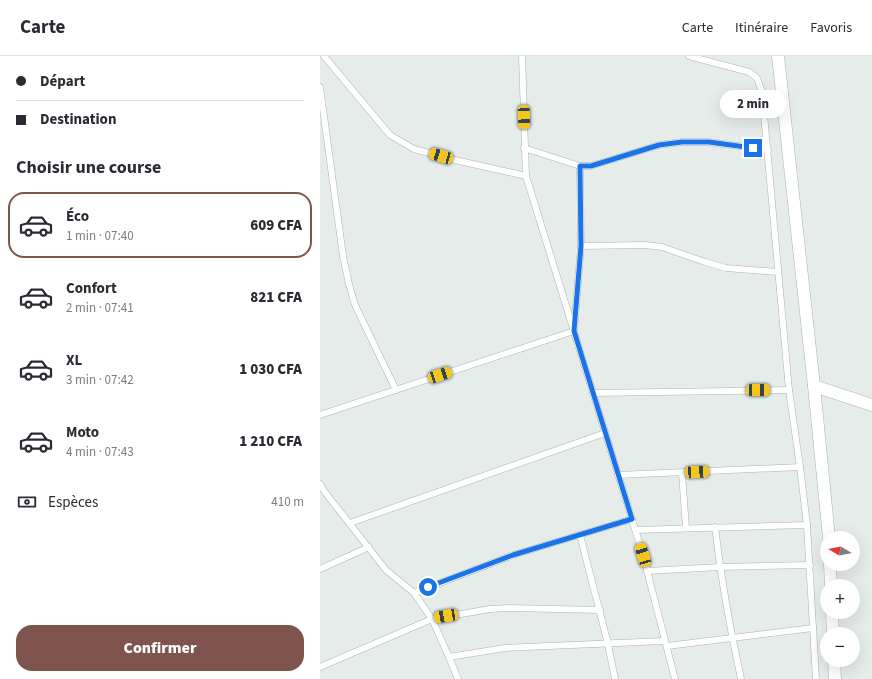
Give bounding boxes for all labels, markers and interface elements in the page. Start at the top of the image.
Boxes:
text: Carte [20,14,65,41]
text: Carte [682,18,713,38]
text: Itinéraire [735,18,788,38]
text: Favoris [810,18,852,38]
text: Départ [40,71,85,92]
callout: 2 min [720,90,786,118]
text: 2 min [737,95,769,113]
car [518,105,530,129]
text: Destination [40,109,117,130]
route end [744,139,762,157]
car [428,147,454,165]
text: Choisir une course [16,155,161,180]
text: Éco [66,206,89,227]
icon: car [18,207,54,243]
text: 609 CFA [250,215,302,236]
text: 1 min · 07:40 [66,227,134,245]
text: Confort [66,278,117,299]
icon: car [18,279,54,315]
text: 821 CFA [250,287,302,308]
text: 2 min · 07:41 [66,299,134,317]
text: XL [66,350,82,371]
icon: car [18,351,54,387]
text: 1 030 CFA [239,359,302,380]
car [427,366,453,384]
text: 3 min · 07:42 [66,371,134,389]
car [746,384,770,396]
text: Moto [66,422,99,443]
icon: car [18,423,54,459]
text: 1 210 CFA [239,431,302,452]
text: 4 min · 07:43 [66,443,134,461]
car [685,465,709,479]
icon: cash [16,491,38,513]
text: Espèces [48,492,98,513]
text: 410 m [271,493,304,511]
north arrow [820,531,860,571]
map controls [820,531,860,667]
car [634,542,652,568]
route start [419,578,437,596]
button: + [820,579,860,619]
car [433,608,459,624]
button: Confirmer [16,625,304,671]
button: − [820,627,860,667]

